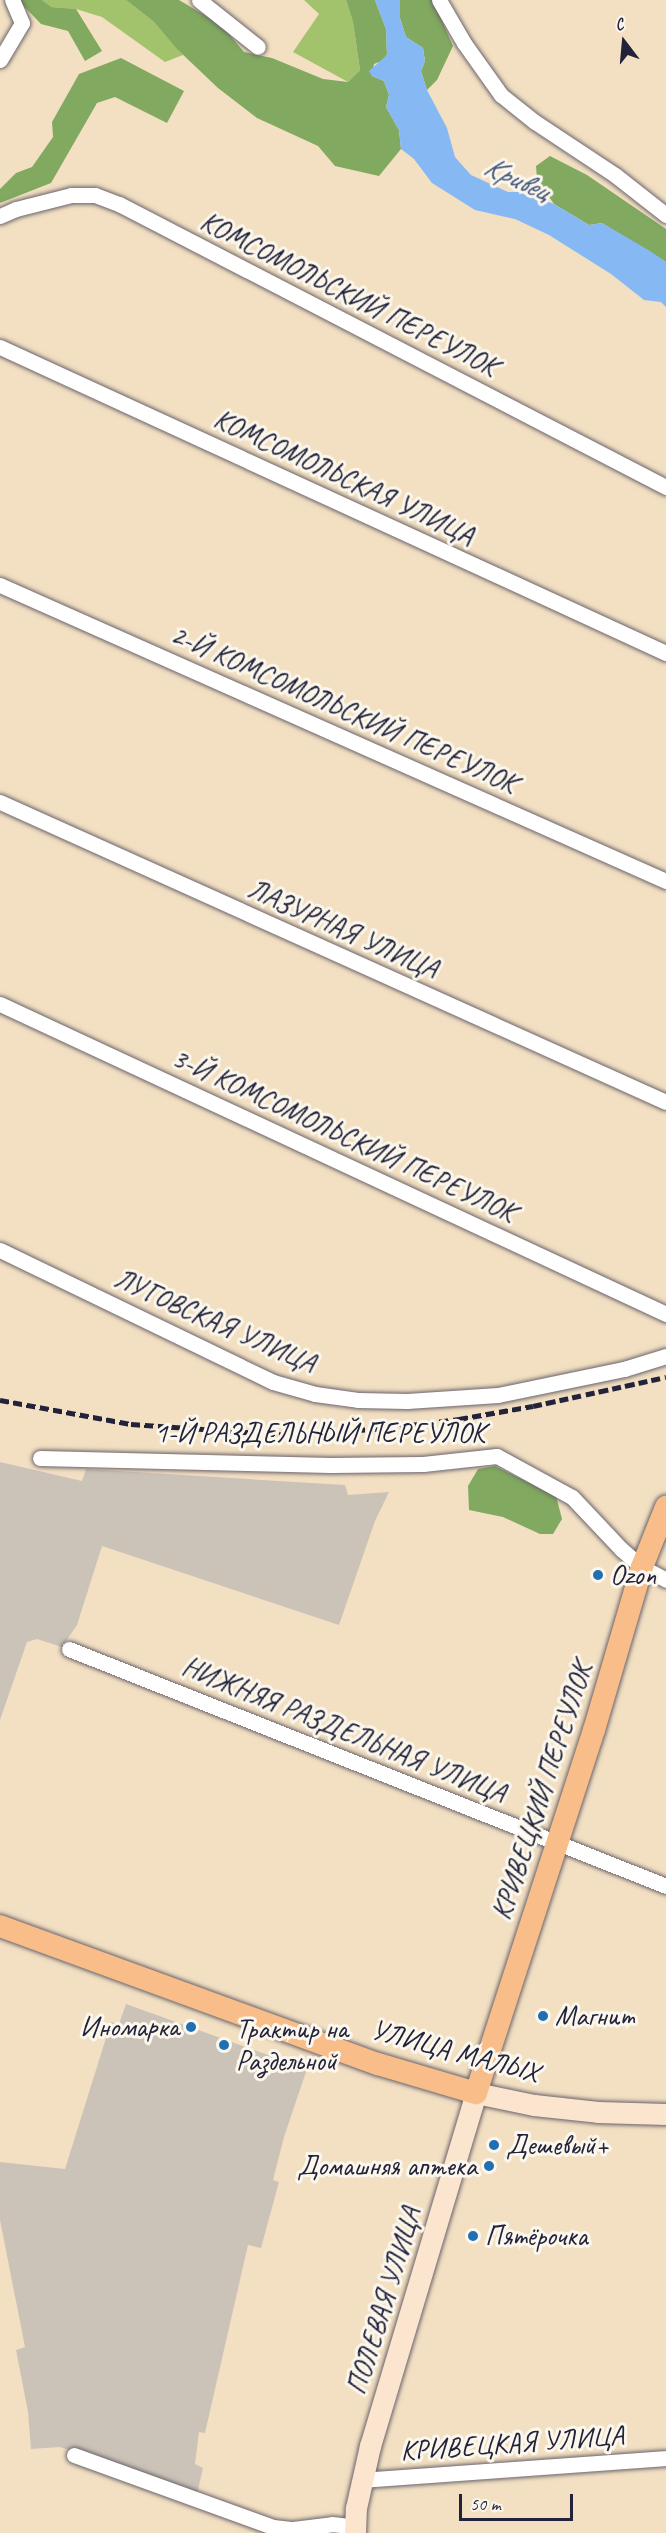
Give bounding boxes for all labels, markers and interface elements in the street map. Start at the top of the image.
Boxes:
north arrow [594,12,654,72]
text: С [612,14,626,35]
water label: Кривец [479,147,555,209]
street label: КОМСОМОЛЬСКИЙ ПЕРЕУЛОК [195,204,503,384]
street label: КОМСОМОЛЬСКАЯ УЛИЦА [209,402,479,552]
street label: 2-Й КОМСОМОЛЬСКИЙ ПЕРЕУЛОК [166,617,522,801]
street label: ЛАЗУРНАЯ УЛИЦА [242,872,444,986]
street label: 3-Й КОМСОМОЛЬСКИЙ ПЕРЕУЛОК [167,1041,521,1229]
street label: ЛУГОВСКАЯ УЛИЦА [110,1262,320,1380]
street label: 1-Й РАЗДЕЛЬНЫЙ ПЕРЕУЛОК [155,1416,485,1450]
place label: Ozon [610,1558,656,1592]
marker: Ozon [591,1568,605,1582]
street label: НИЖНЯЯ РАЗДЕЛЬНАЯ УЛИЦА [178,1650,510,1810]
street label: КРИВЕЦКИЙ ПЕРЕУЛОК [485,1658,599,1924]
place label: Магнит [555,1999,635,2033]
marker: Магнит [536,2009,550,2023]
place label: Иномарка [80,2010,179,2044]
place label: Трактир на Раздельной [236,2012,349,2078]
street label: УЛИЦА МАЛЫХ [368,2013,542,2089]
marker: Иномарка [184,2020,198,2034]
marker: Трактир на Раздельной [217,2038,231,2052]
place label: Дешевый+ [506,2128,608,2162]
marker: Дешевый+ [487,2138,501,2152]
place label: Домашняя аптека [297,2149,477,2183]
marker: Домашняя аптека [482,2159,496,2173]
street label: ПОЛЕВАЯ УЛИЦА [340,2204,428,2398]
place label: Пятёрочка [485,2219,588,2253]
marker: Пятёрочка [466,2229,480,2243]
street label: КРИВЕЦКАЯ УЛИЦА [399,2418,625,2468]
scale bar [462,2482,576,2520]
text: 50 m [470,2493,501,2515]

